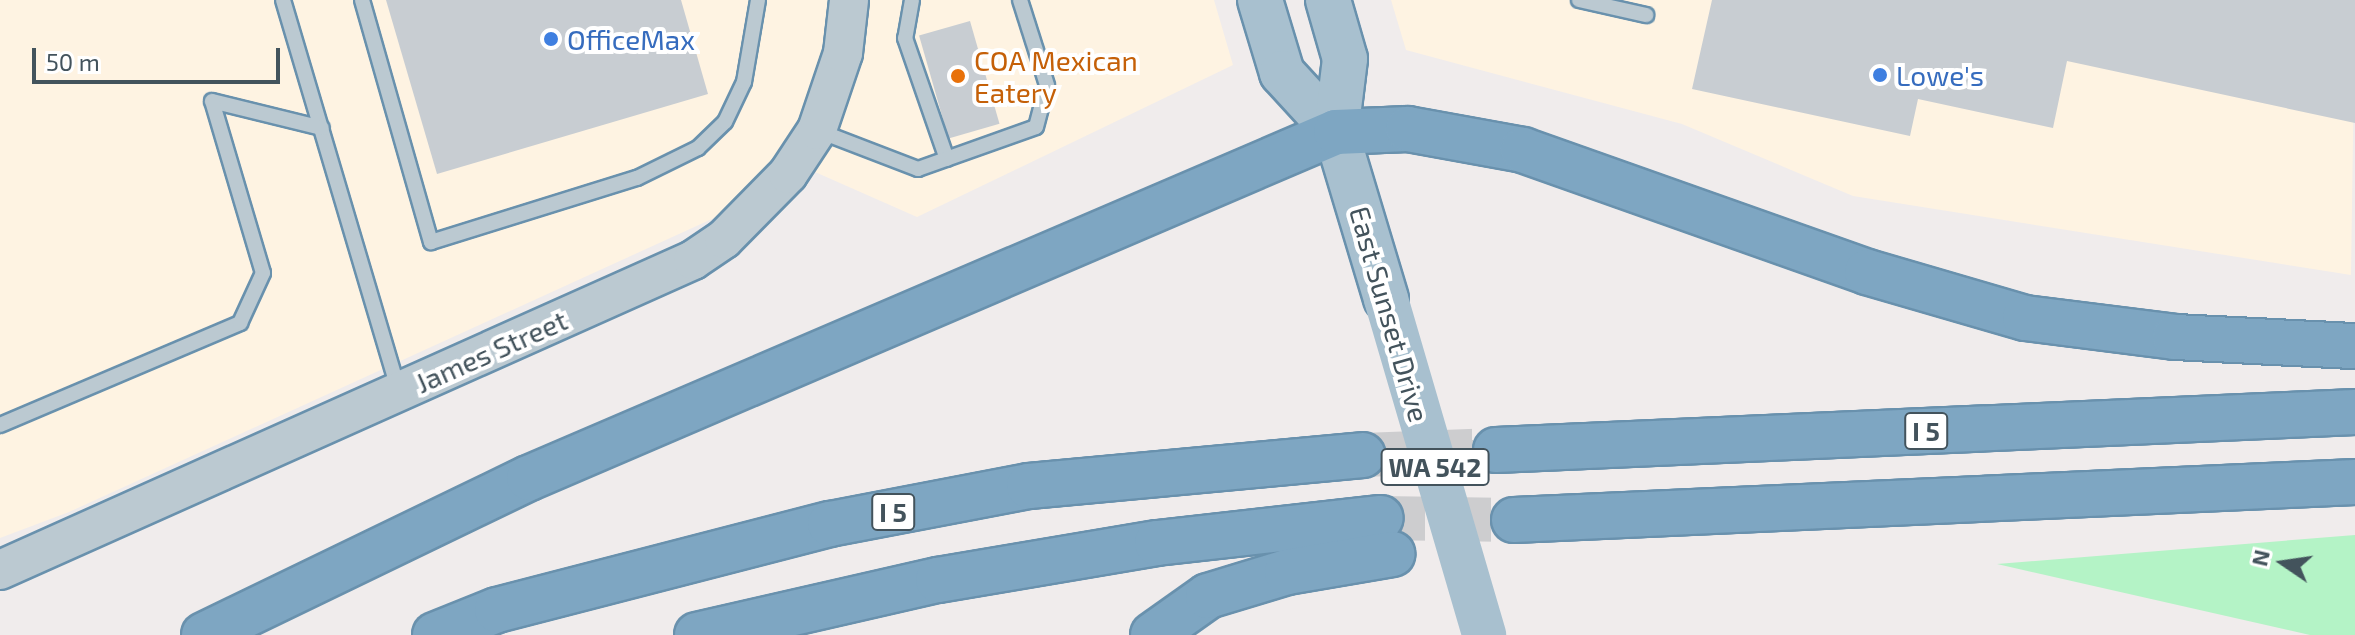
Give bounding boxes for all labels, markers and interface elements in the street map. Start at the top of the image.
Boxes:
place label: OfficeMax [567,22,695,56]
marker: OfficeMax [542,30,560,48]
scale bar [36,32,284,82]
place label: COA Mexican Eatery [974,43,1139,109]
text: 50 m [46,47,100,76]
place label: Lowe's [1896,58,1984,92]
marker: Lowe's [1871,66,1889,84]
marker: COA Mexican Eatery [949,67,967,85]
street label: East Sunset Drive [1343,202,1437,426]
street label: James Street [410,303,572,399]
road number: I 5 [1904,409,1948,453]
road number: WA 542 [1379,445,1491,489]
road number: I 5 [871,490,915,534]
north arrow [2243,523,2323,603]
text: N [2245,547,2274,568]

